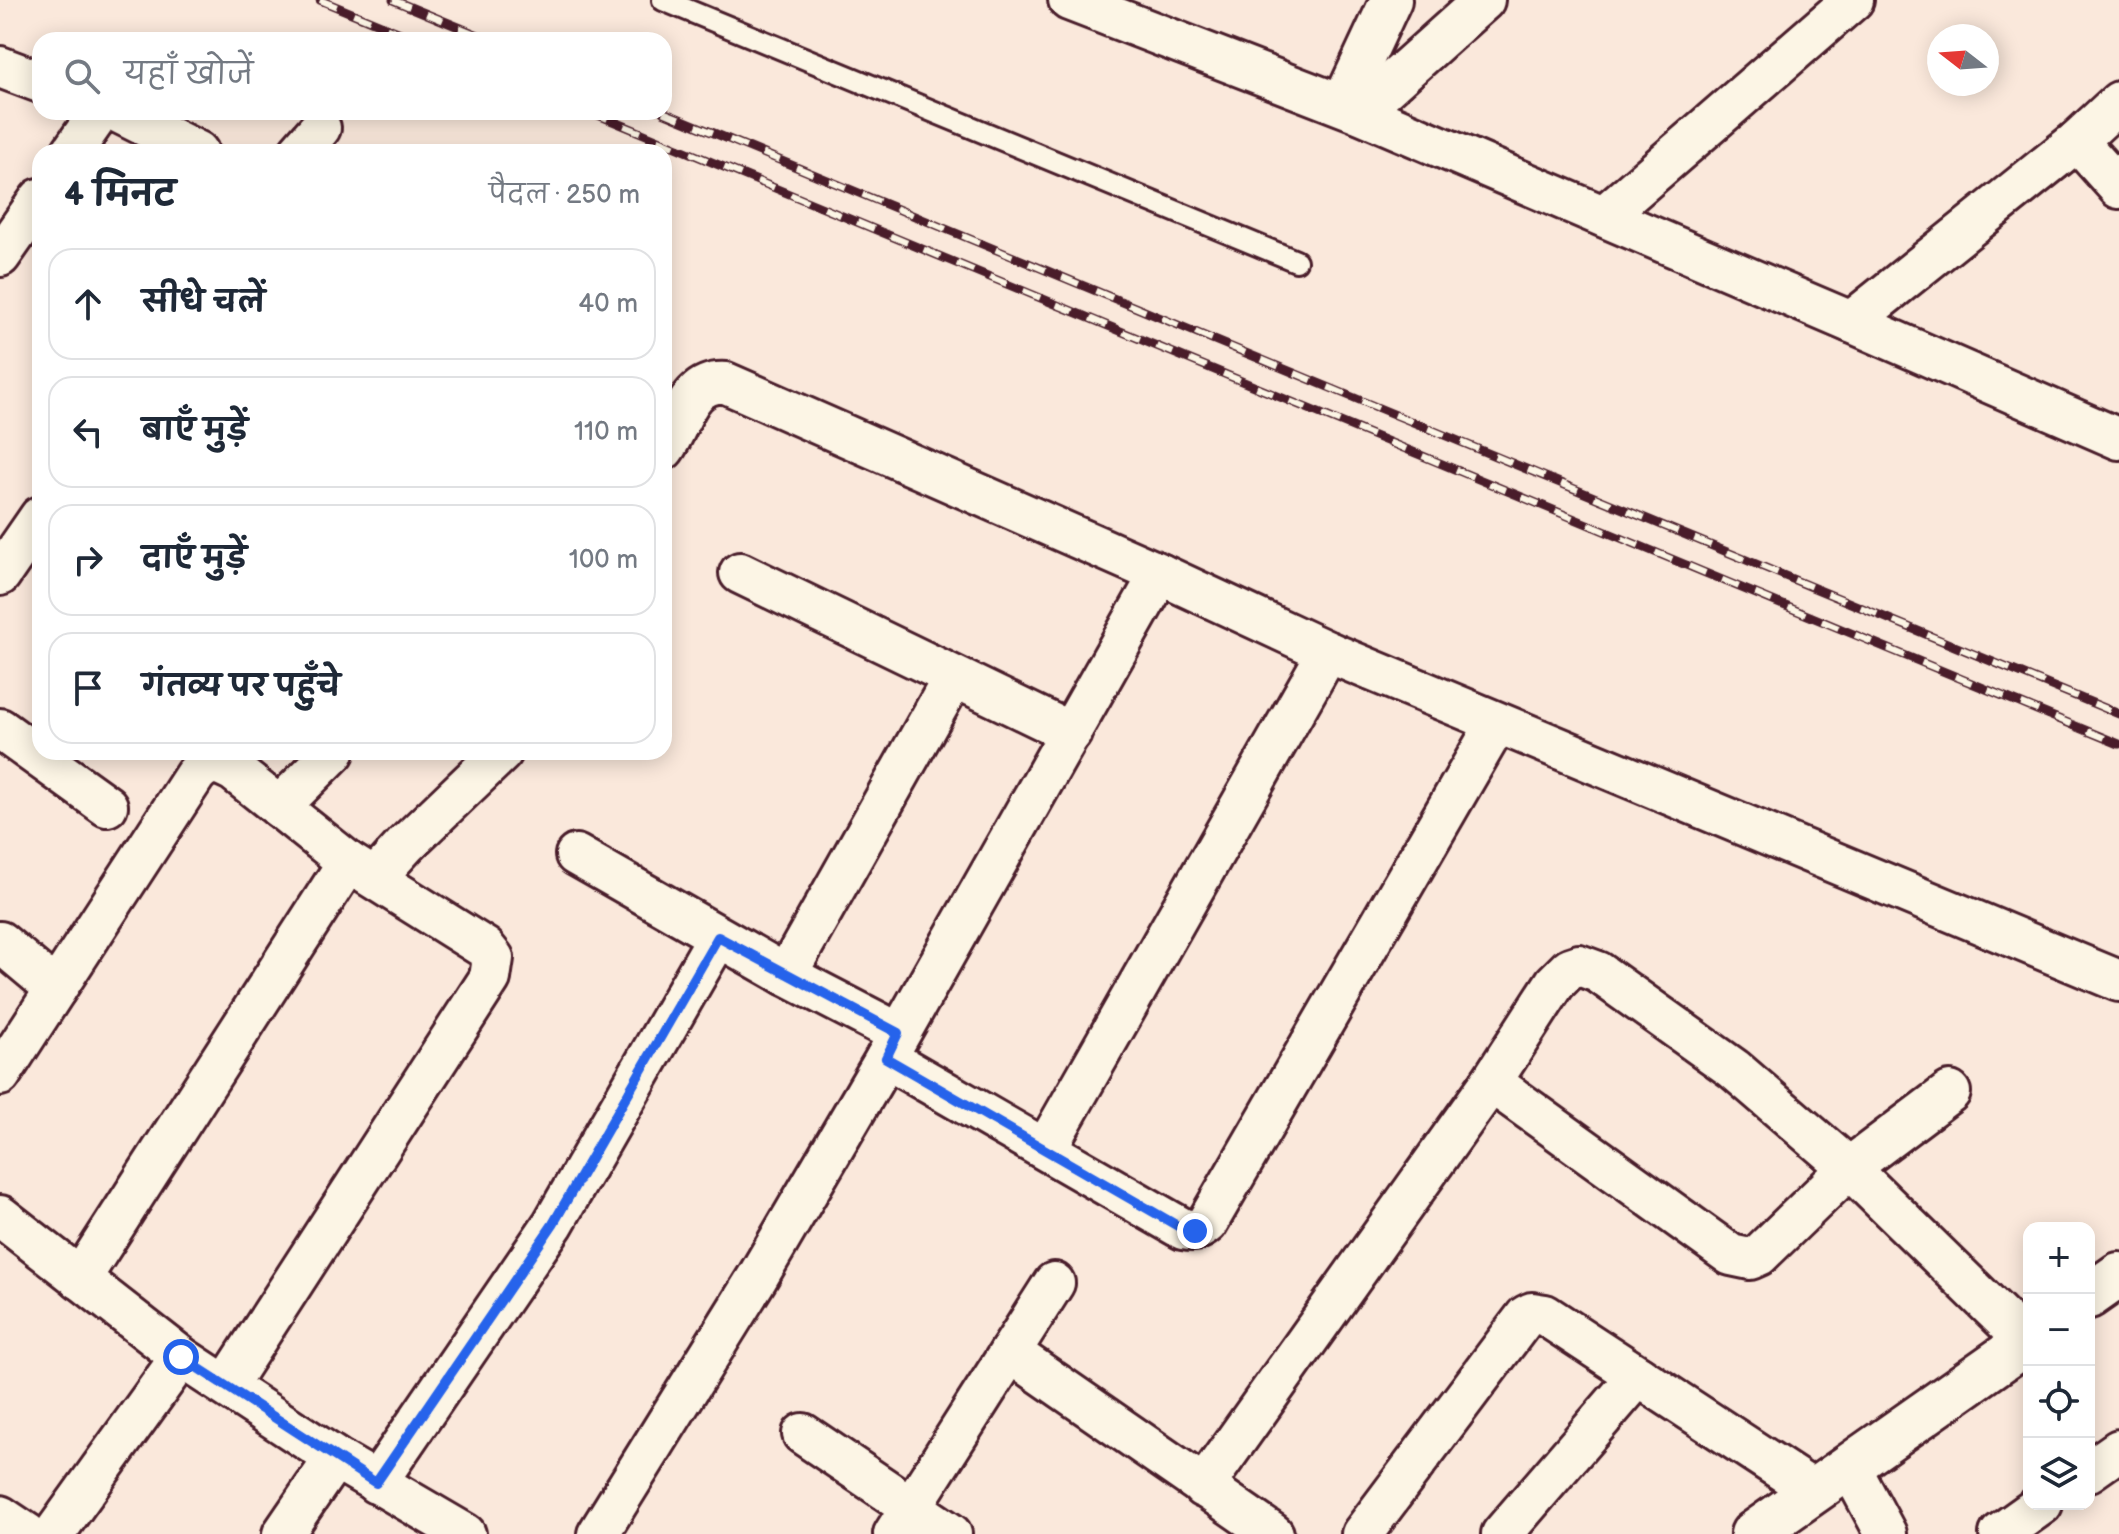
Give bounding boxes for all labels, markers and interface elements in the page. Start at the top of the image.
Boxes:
north arrow [1927,24,1999,96]
search box [32,32,672,120]
icon: search [60,54,104,98]
text: यहाँ खोजें [124,57,253,93]
text: 4 मिनट [64,174,176,215]
text: पैदल · 250 m [489,180,640,211]
icon: ahead [66,282,110,326]
text: सीधे चलें [142,285,265,321]
text: 40 m [578,289,638,320]
icon: left [66,410,110,454]
text: बाएँ मुड़ें [142,413,248,449]
text: 110 m [574,417,638,448]
icon: right [66,538,110,582]
text: दाएँ मुड़ें [142,541,247,577]
text: 100 m [569,545,638,576]
icon: arrive [66,666,110,710]
text: गंतव्य पर पहुँचे [142,669,341,705]
route end [1177,1213,1213,1249]
map controls [2023,1222,2095,1510]
button: + [2023,1222,2095,1294]
button: − [2023,1294,2095,1366]
route start [163,1339,199,1375]
button: locate [2023,1366,2095,1438]
button: layers [2023,1438,2095,1510]

